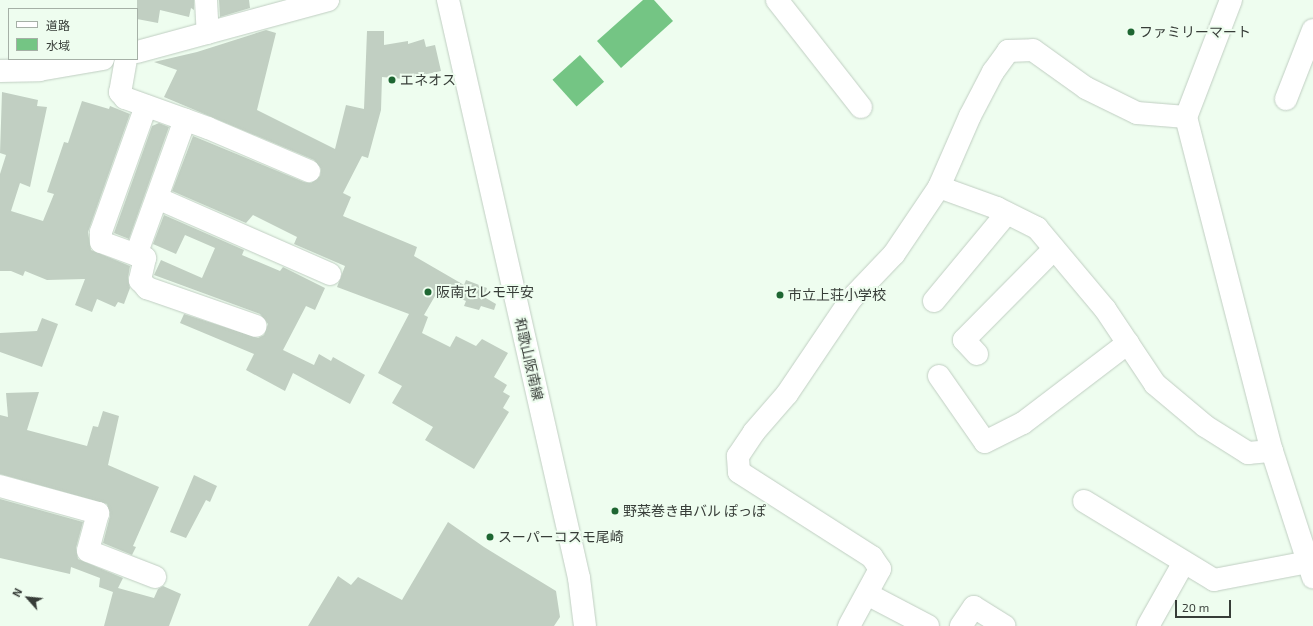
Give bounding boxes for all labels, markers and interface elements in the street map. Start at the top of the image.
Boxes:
legend [8,8,138,60]
text: 道路 [46,18,70,32]
place label: ファミリーマート [1139,24,1251,40]
marker: ファミリーマート [1126,27,1136,37]
text: 水域 [46,38,70,52]
place label: エネオス [400,72,456,88]
marker: エネオス [387,75,397,85]
place label: 阪南セレモ平安 [436,284,534,300]
marker: 阪南セレモ平安 [423,287,433,297]
place label: 市立上荘小学校 [788,287,886,303]
marker: 市立上荘小学校 [775,290,785,300]
street label: 和歌山阪南線 [511,316,547,402]
place label: 野菜巻き串バル ぽっぽ [623,503,766,519]
marker: 野菜巻き串バル ぽっぽ [610,506,620,516]
place label: スーパーコスモ尾崎 [498,529,624,545]
marker: スーパーコスモ尾崎 [485,532,495,542]
north arrow [8,578,48,618]
text: N [9,586,24,599]
scale bar [1177,592,1233,618]
text: 20 m [1182,600,1209,614]

